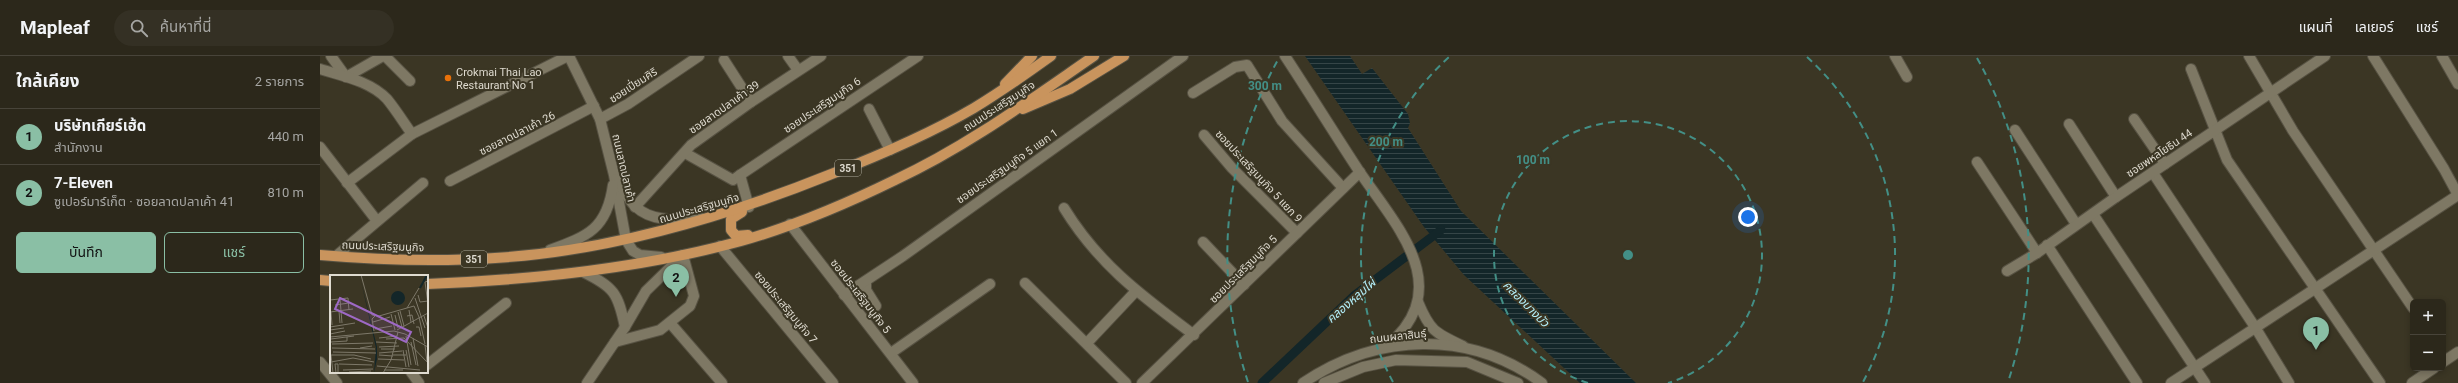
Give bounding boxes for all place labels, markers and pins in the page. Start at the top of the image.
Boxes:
place label: Crokmai Thai Lao Restaurant No 1 [456,66,542,92]
marker: Crokmai Thai Lao Restaurant No 1 [443,73,453,83]
centre of rings [1621,248,1635,262]
pin: 2 [663,264,689,297]
pin: 1 [2303,317,2329,350]

